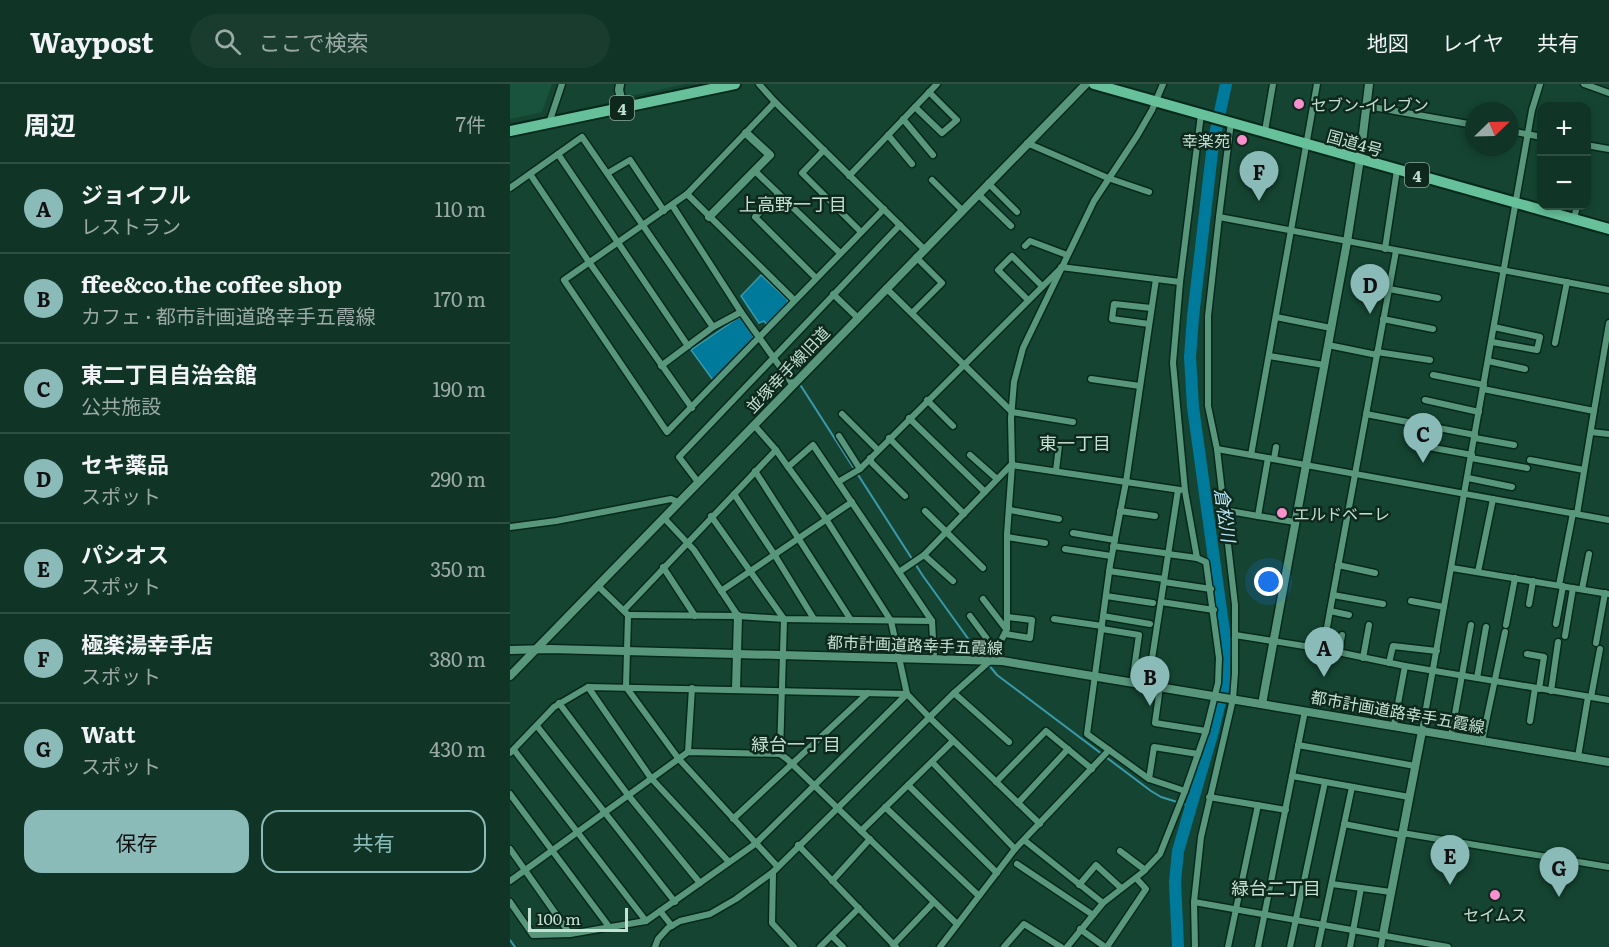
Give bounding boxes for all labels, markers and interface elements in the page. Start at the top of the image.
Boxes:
search box [190,14,610,68]
text: Waypost [30,20,154,62]
icon: search [211,25,244,58]
text: ここで検索 [259,25,369,58]
text: 地図 [1367,26,1409,57]
text: レイヤ [1442,26,1504,57]
text: 共有 [1537,26,1579,57]
place label: セブン-イレブン [1311,92,1429,116]
road number: 4 [610,96,634,120]
marker: セブン-イレブン [1292,97,1306,111]
north arrow [1465,102,1519,156]
map controls [1537,102,1591,210]
button: + [1537,102,1591,156]
text: 周辺 [24,104,76,143]
text: 7件 [456,108,486,138]
street label: 国道4号 [1324,123,1386,161]
place label: 幸楽苑 [1182,128,1230,152]
marker: 幸楽苑 [1235,133,1249,147]
pin: F [1240,152,1278,201]
button: − [1537,156,1591,210]
road number: 4 [1405,163,1429,187]
text: ジョイフル [81,177,191,210]
district label: 上高野一丁目 [739,190,847,217]
text: A [36,193,51,223]
text: 110 m [435,193,486,223]
text: レストラン [81,210,181,240]
pin: D [1350,264,1390,314]
text: ffee&co.the coffee shop [81,267,342,300]
text: B [37,283,50,313]
text: 170 m [433,283,486,313]
text: カフェ · 都市計画道路幸手五霞線 [81,300,376,330]
street label: 並塚幸手線旧道 [739,320,835,418]
text: 東二丁目自治会館 [81,357,257,390]
text: C [36,373,51,403]
text: 190 m [432,373,486,403]
text: 公共施設 [81,390,161,420]
pin: C [1404,414,1442,463]
district label: 東一丁目 [1039,429,1111,456]
text: セキ薬品 [81,447,169,480]
text: D [36,463,51,493]
text: 290 m [430,463,486,493]
text: スポット [81,480,161,510]
water label: 倉松川 [1209,486,1243,546]
place label: エルドベーレ [1294,501,1390,525]
marker: エルドベーレ [1275,506,1289,520]
text: パシオス [81,537,169,570]
text: E [37,553,50,583]
text: 350 m [430,553,486,583]
your location [1254,567,1283,596]
text: スポット [81,570,161,600]
text: 極楽湯幸手店 [81,627,213,660]
pin: A [1304,628,1344,677]
street label: 都市計画道路幸手五霞線 [827,629,1003,659]
text: F [37,643,50,673]
text: 380 m [429,643,486,673]
pin: B [1130,656,1170,706]
text: スポット [81,660,161,690]
street label: 都市計画道路幸手五霞線 [1309,684,1487,738]
text: Watt [81,717,136,750]
district label: 緑台一丁目 [751,730,841,757]
text: G [36,733,51,763]
text: 430 m [429,733,486,763]
text: スポット [81,750,161,780]
button: 保存 [24,810,249,873]
button: 共有 [261,810,486,873]
pin: E [1430,836,1470,885]
pin: G [1540,848,1578,897]
district label: 緑台二丁目 [1231,874,1321,901]
marker: セイムス [1488,888,1502,902]
place label: セイムス [1463,902,1527,926]
scale bar [528,905,628,932]
text: 100 m [537,906,581,930]

